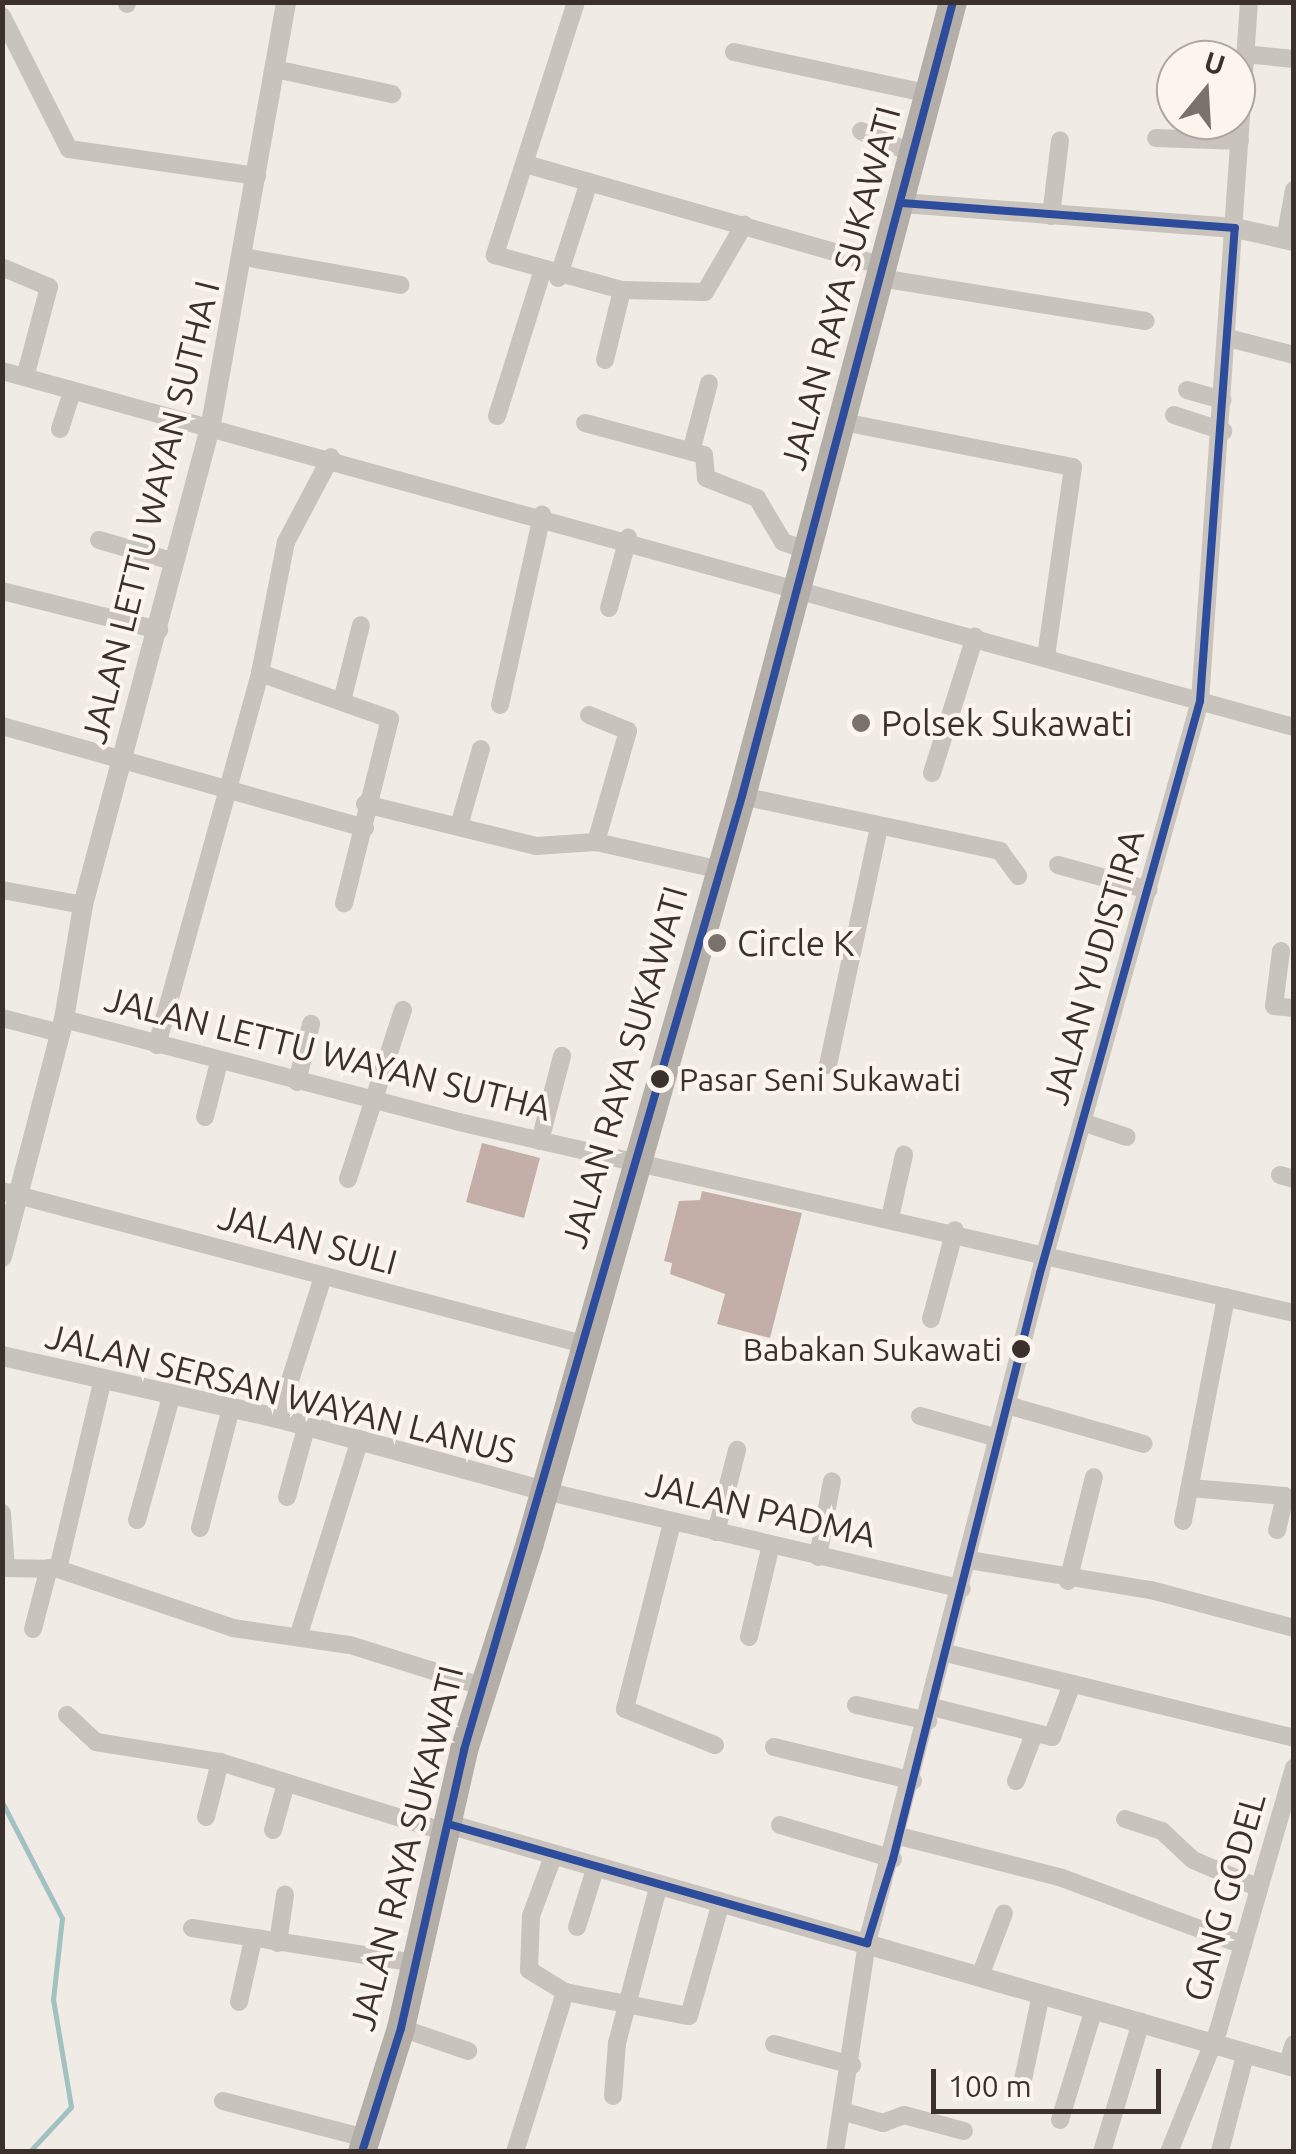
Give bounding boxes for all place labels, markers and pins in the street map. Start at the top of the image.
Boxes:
place label: Polsek Sukawati [881,702,1133,744]
marker: Polsek Sukawati [850,712,872,734]
place label: Circle K [737,922,854,964]
marker: Circle K [706,932,728,954]
place label: Pasar Seni Sukawati [679,1060,961,1098]
marker: Pasar Seni Sukawati [650,1069,670,1089]
place label: Babakan Sukawati [743,1330,1002,1368]
marker: Babakan Sukawati [1011,1339,1031,1359]

